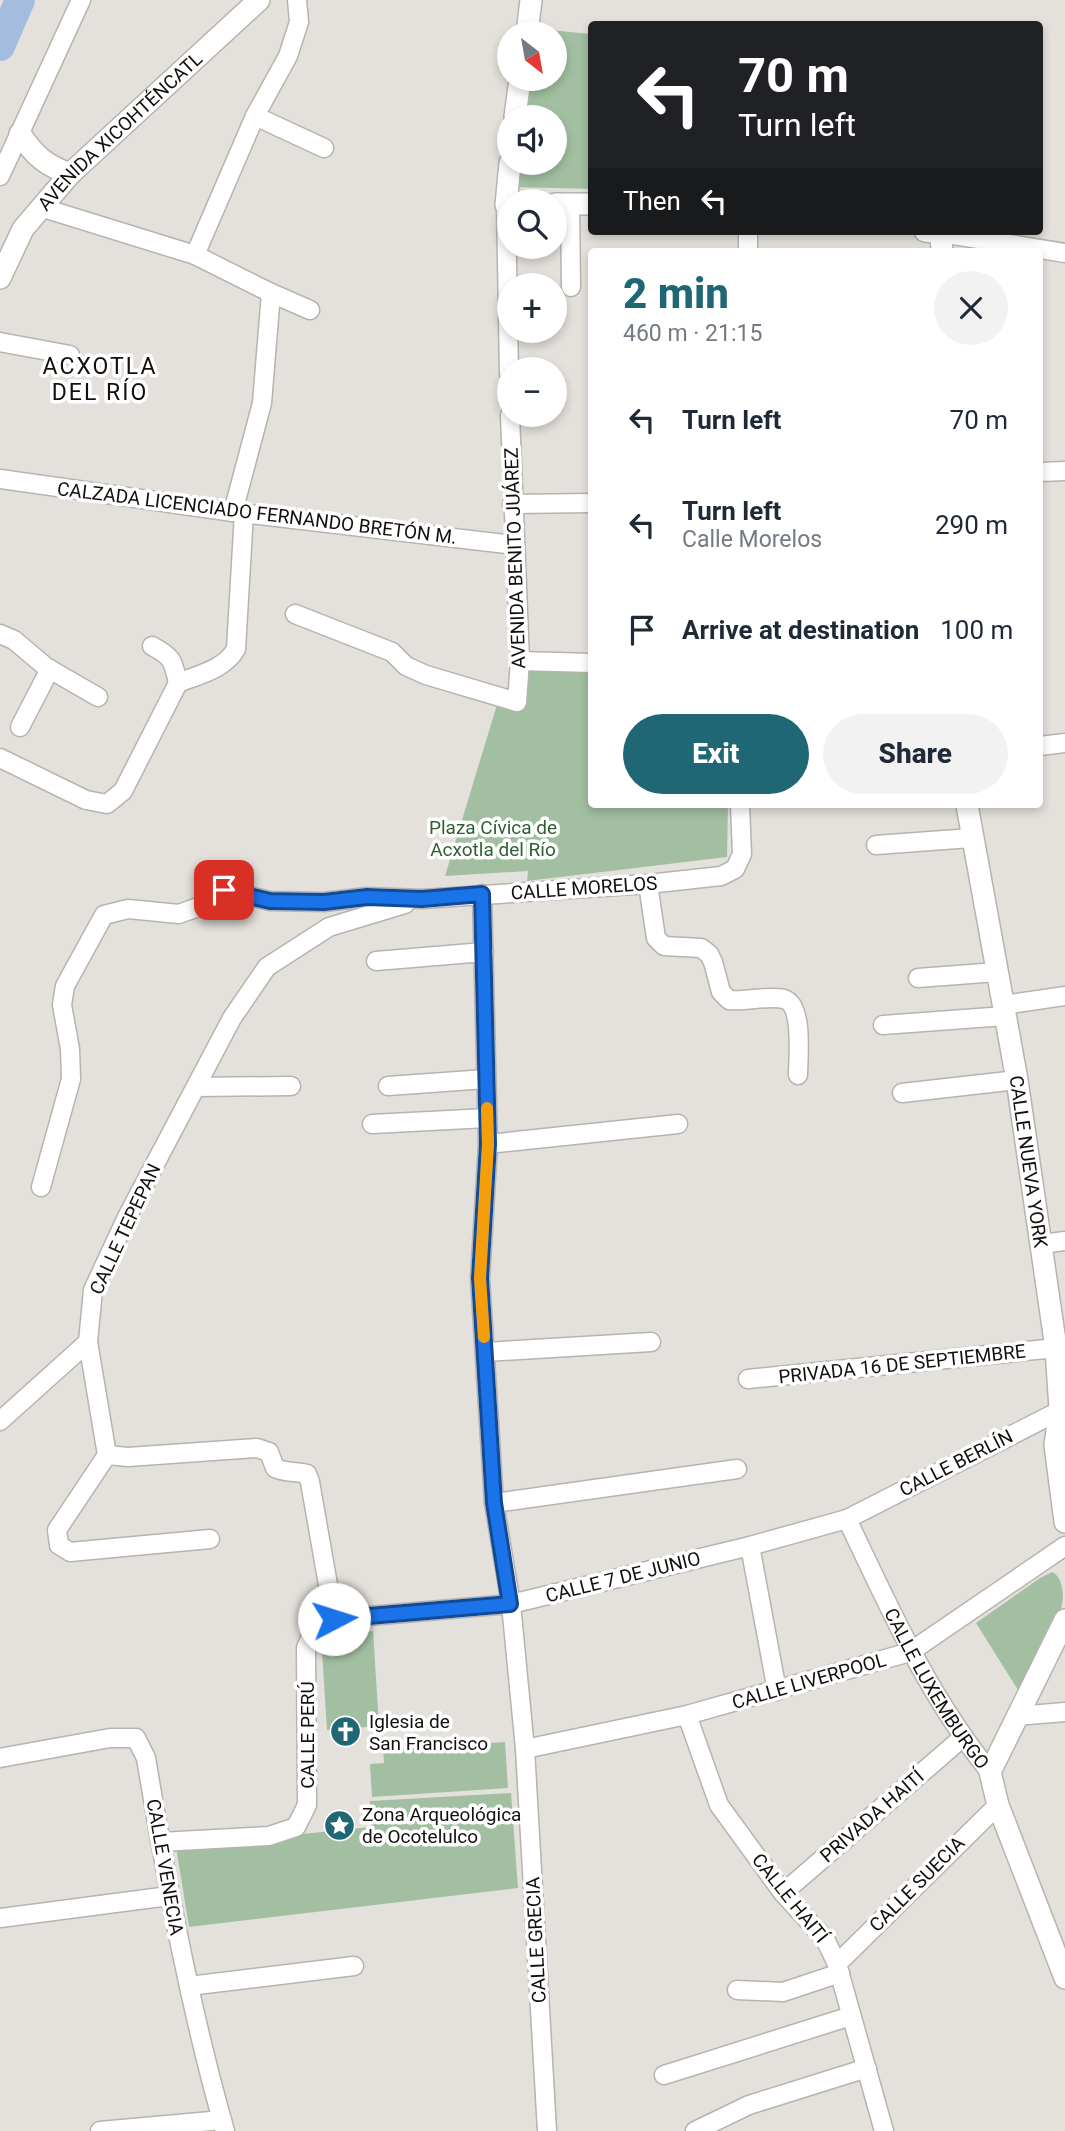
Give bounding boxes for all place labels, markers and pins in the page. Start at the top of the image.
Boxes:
pin [194,860,254,920]
place label: Iglesia de San Francisco [369,1710,488,1755]
church icon: Iglesia de San Francisco [329,1715,363,1749]
place label: Zona Arqueológica de Ocotelulco [362,1803,521,1848]
place icon: Zona Arqueológica de Ocotelulco [322,1808,356,1842]

